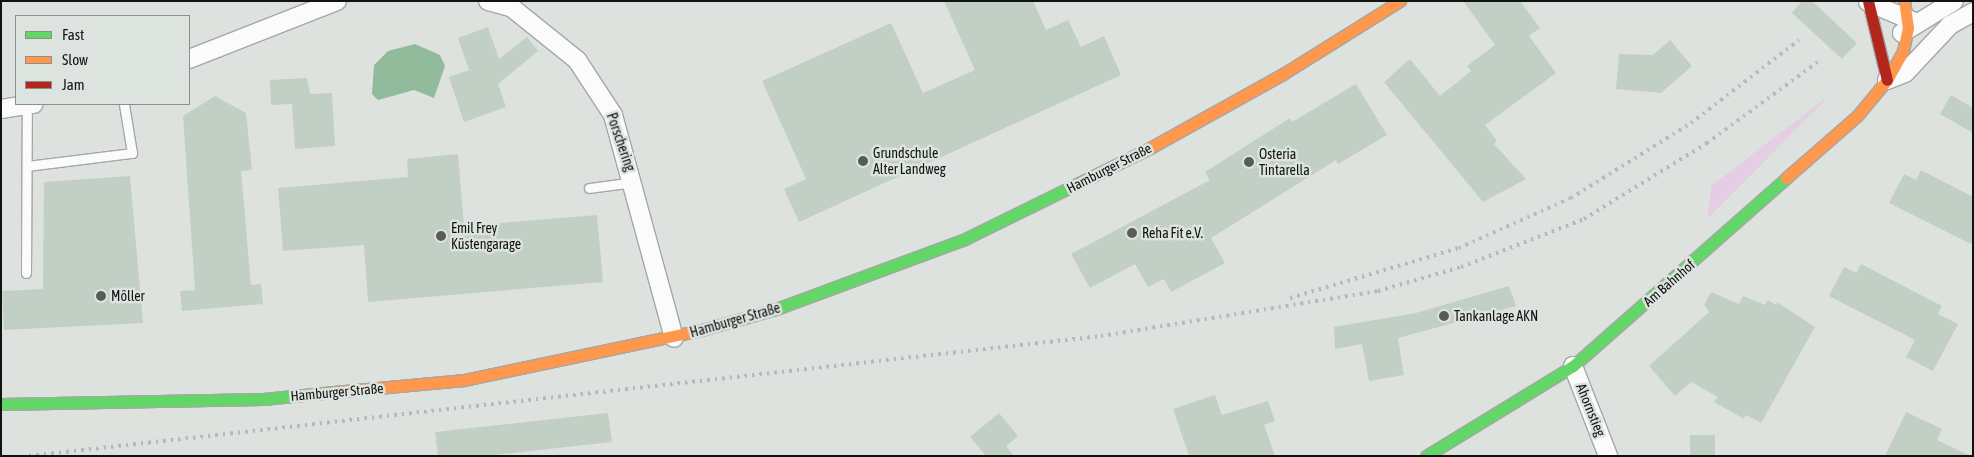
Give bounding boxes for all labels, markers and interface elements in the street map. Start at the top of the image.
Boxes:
legend [15,15,190,105]
text: Fast [62,26,84,43]
text: Slow [62,51,88,68]
text: Jam [62,76,85,93]
street label: Porschering [603,110,639,174]
street label: Hamburger Straße [1064,139,1154,197]
place label: Grundschule Alter Landweg [873,145,946,178]
place label: Osteria Tintarella [1259,146,1310,178]
marker: Grundschule Alter Landweg [857,155,869,167]
marker: Osteria Tintarella [1243,156,1255,168]
place label: Emil Frey Küstengarage [451,220,521,252]
place label: Reha Fit e.V. [1142,225,1203,241]
marker: Reha Fit e.V. [1126,227,1138,239]
marker: Emil Frey Küstengarage [435,230,447,242]
street label: Am Bahnhof [1640,256,1698,310]
place label: Möller [111,288,145,304]
marker: Möller [95,290,107,302]
street label: Hamburger Straße [688,299,782,341]
place label: Tankanlage AKN [1454,308,1538,324]
marker: Tankanlage AKN [1438,310,1450,322]
street label: Hamburger Straße [290,380,384,404]
street label: Ahornstieg [1573,381,1609,439]

